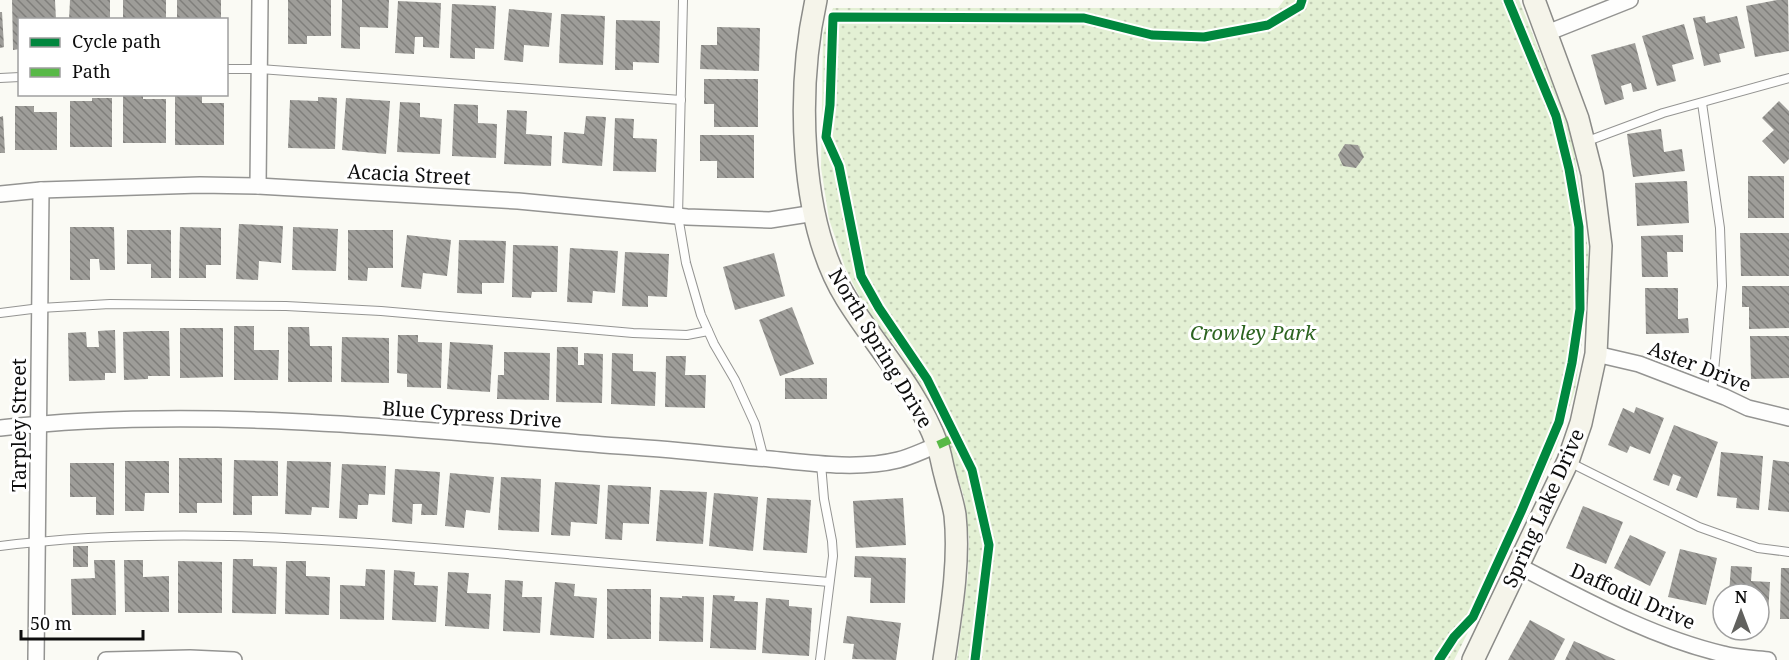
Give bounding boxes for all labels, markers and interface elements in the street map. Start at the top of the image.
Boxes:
legend [18,18,228,96]
text: Cycle path [72,29,161,53]
text: Path [72,59,111,83]
street label: Acacia Street [347,157,471,191]
street label: North Spring Drive [823,263,939,433]
park label: Crowley Park [1190,319,1317,346]
street label: Aster Drive [1645,334,1755,398]
street label: Tarpley Street [5,358,32,492]
street label: Blue Cypress Drive [381,394,563,434]
street label: Spring Lake Drive [1496,424,1590,592]
street label: Daffodil Drive [1566,556,1700,636]
north arrow [1711,582,1771,642]
text: N [1735,586,1748,608]
scale bar [21,603,142,641]
text: 50 m [30,611,72,635]

